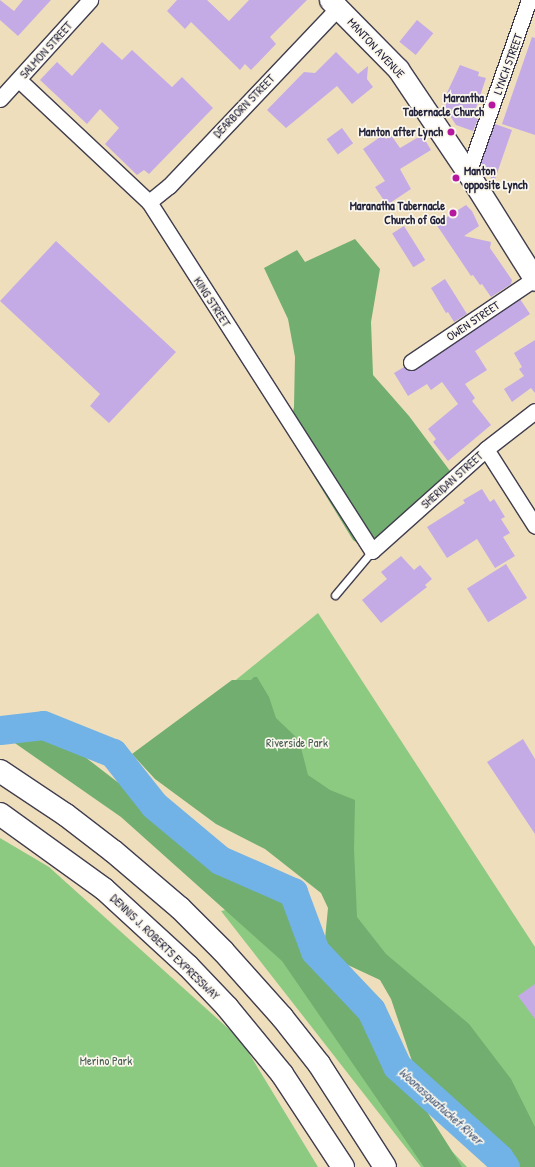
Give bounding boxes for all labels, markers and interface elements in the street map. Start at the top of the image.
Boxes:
street label: MANTON AVENUE [344,15,408,81]
street label: SALMON STREET [17,19,75,81]
street label: LYNCH STREET [490,32,526,96]
street label: DEARBORN STREET [210,71,278,141]
place label: Marantha Tabernacle Church [403,91,484,119]
marker: Marantha Tabernacle Church [487,100,497,110]
place label: Manton after Lynch [359,125,443,139]
marker: Manton after Lynch [446,127,456,137]
place label: Manton opposite Lynch [464,164,528,192]
marker: Manton opposite Lynch [451,173,461,183]
place label: Maranatha Tabernacle Church of God [350,199,445,227]
marker: Maranatha Tabernacle Church of God [448,208,458,218]
street label: KING STREET [190,274,234,330]
street label: OWEN STREET [444,298,502,344]
street label: SHERIDAN STREET [418,448,486,512]
park label: Riverside Park [266,736,328,750]
street label: DENNIS J. ROBERTS EXPRESSWAY [107,891,223,1003]
park label: Merino Park [80,1054,132,1068]
water label: Woonasquatucket River [396,1064,486,1148]

